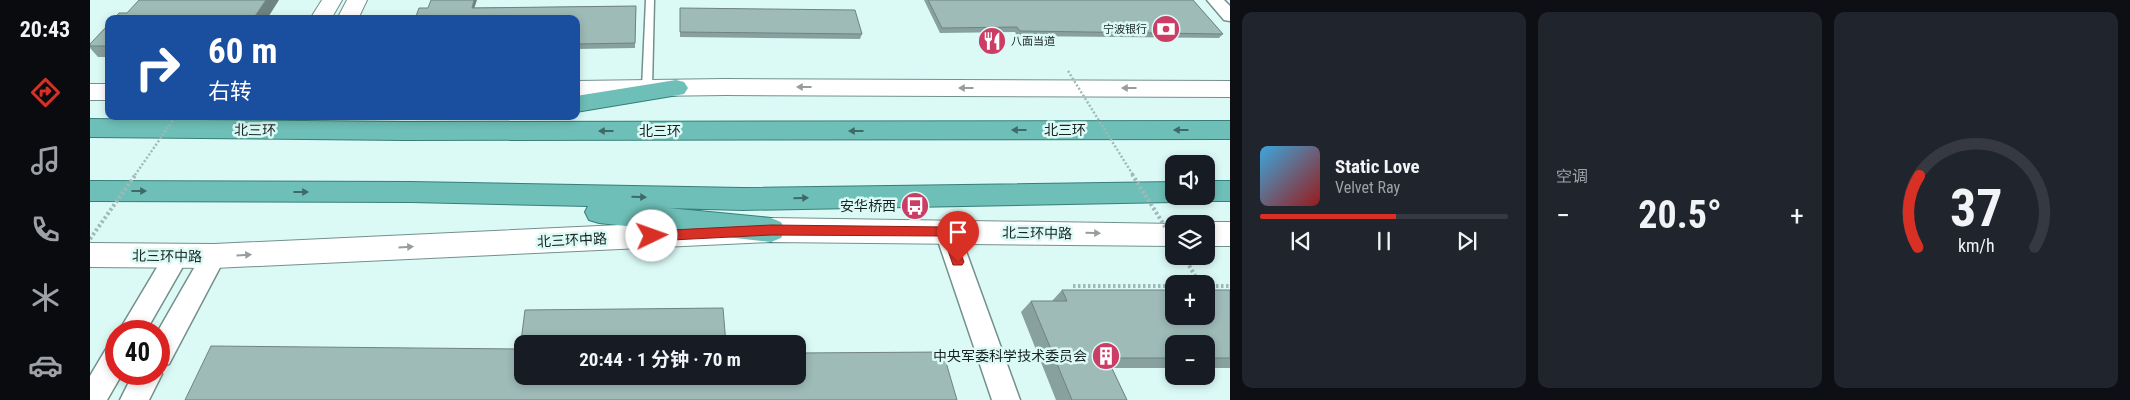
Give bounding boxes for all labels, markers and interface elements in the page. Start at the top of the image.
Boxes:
bank icon: 宁波银行 [1151,14,1181,44]
text: 20:43 [20,17,70,42]
place label: 宁波银行 [1103,23,1147,36]
restaurant icon: 八面当道 [977,26,1007,56]
text: 60 m [208,31,277,72]
icon: right [125,35,190,100]
place label: 八面当道 [1011,35,1055,48]
icon: directions [28,75,63,110]
text: 右转 [208,79,252,104]
one-way arrow [796,83,812,91]
one-way arrow [958,84,974,92]
one-way arrow [1121,84,1137,92]
street label: 北三环 [234,122,276,138]
street label: 北三环 [1044,122,1086,138]
street label: 北三环 [639,123,681,139]
one-way arrow [1011,126,1027,134]
one-way arrow [1173,126,1189,134]
one-way arrow [598,127,614,135]
one-way arrow [848,127,864,135]
icon: music [28,143,63,178]
map controls [1165,155,1215,385]
button: sound [1165,155,1215,205]
text: Static Love [1335,155,1420,178]
text: 空调 [1556,167,1588,186]
text: Velvet Ray [1335,178,1400,197]
text: 37 [1950,178,2002,239]
one-way arrow [131,187,147,195]
one-way arrow [293,188,309,196]
bus stop icon: 安华桥西 [900,191,930,221]
one-way arrow [631,193,647,201]
text: 20.5° [1638,193,1722,237]
one-way arrow [793,194,809,202]
place label: 安华桥西 [840,198,896,214]
text: − [1556,199,1570,232]
text: + [1790,199,1804,232]
position arrow [625,209,677,261]
pin [937,211,979,262]
icon: phone [28,212,63,247]
button: layers [1165,215,1215,265]
icon: arrive [944,218,972,246]
street label: 北三环中路 [1002,224,1072,242]
icon: previous [1287,227,1315,255]
icon: pause [1370,227,1398,255]
icon: next [1453,227,1481,255]
one-way arrow [1085,229,1101,237]
street label: 北三环中路 [537,230,607,250]
text: km/h [1958,235,1994,256]
one-way arrow [398,243,414,251]
street label: 北三环中路 [132,247,202,265]
one-way arrow [236,251,252,259]
button: + [1165,275,1215,325]
icon: climate [28,280,63,315]
speed limit sign: 40 [105,320,170,385]
button: − [1165,335,1215,385]
building icon: 中央军委科学技术委员会 [1091,341,1121,371]
icon: car [28,348,63,383]
text: 20:44 · 1 分钟 · 70 m [579,348,741,371]
place label: 中央军委科学技术委员会 [933,348,1087,364]

